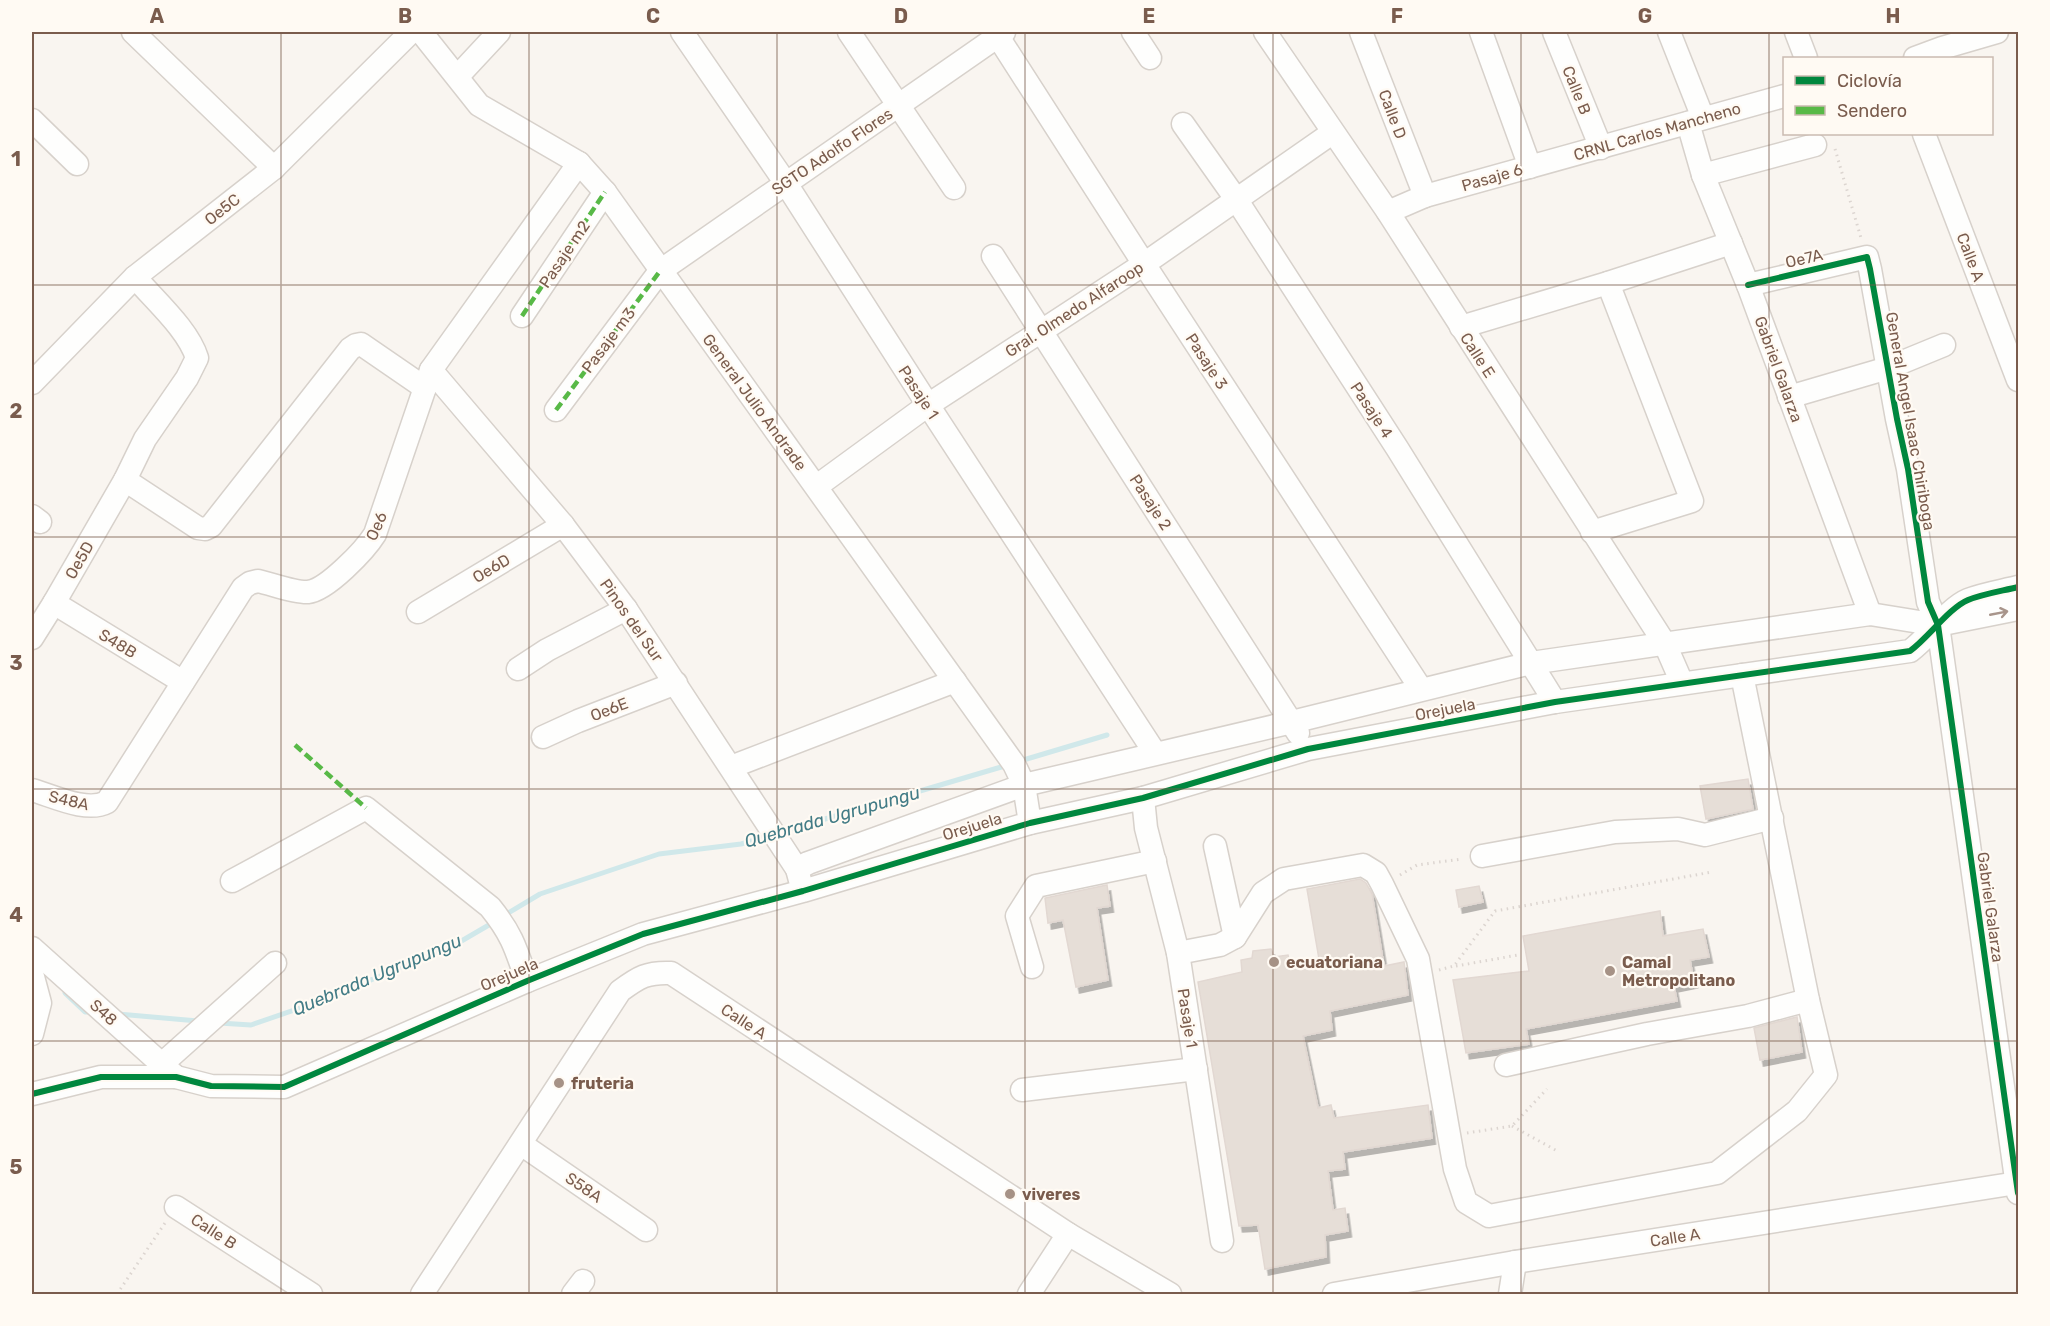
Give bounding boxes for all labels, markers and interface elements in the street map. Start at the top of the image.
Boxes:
text: A [150,4,165,28]
text: B [398,4,412,28]
text: C [646,4,660,28]
text: D [894,4,908,28]
text: E [1143,4,1155,28]
text: F [1391,4,1403,28]
text: G [1638,4,1652,28]
text: H [1886,4,1900,28]
legend [1783,57,1993,135]
street label: Calle B [1558,63,1595,117]
text: Ciclovía [1837,70,1902,92]
street label: Calle D [1374,87,1411,141]
street label: CRNL Carlos Mancheno [1571,98,1743,164]
text: Sendero [1837,100,1907,122]
street label: SGTO Adolfo Flores [768,104,896,199]
text: 1 [11,147,21,171]
street label: Pasaje 6 [1459,160,1525,195]
street label: Oe5C [201,190,244,229]
street label: Pasaje m2 [535,217,594,291]
street label: Calle A [1953,230,1989,284]
street label: Oe7A [1783,245,1825,272]
street label: Gral. Olmedo Alfaroop [1002,258,1147,361]
street label: Pasaje m3 [578,304,639,377]
street label: General Angel Isaac Chiriboga [1882,310,1939,532]
street label: Gabriel Galarza [1751,314,1807,425]
street label: Calle E [1456,329,1499,381]
street label: General Julio Andrade [699,330,811,474]
street label: Pasaje 3 [1182,330,1232,393]
street label: Pasaje 1 [894,362,943,423]
street label: Pasaje 4 [1346,379,1397,442]
text: 2 [10,399,23,423]
street label: Pasaje 2 [1126,471,1176,534]
street label: Oe6 [362,509,391,544]
street label: Oe5D [61,538,98,582]
street label: Oe6D [469,550,513,587]
street label: Pinos del Sur [596,575,667,665]
one-way arrow [1989,607,2008,618]
street label: S48B [95,625,140,662]
text: 3 [9,651,23,675]
street label: Oe6E [588,694,631,725]
street label: Orejuela [1413,694,1477,725]
water label: Quebrada Ugrupungu [742,781,923,853]
street label: S48A [47,787,91,814]
street label: Orejuela [940,808,1004,844]
street label: Gabriel Galarza [1973,851,2008,964]
text: 4 [9,903,23,927]
water label: Quebrada Ugrupungu [289,929,465,1021]
place label: ecuatoriana [1286,953,1383,972]
place label: Camal Metropolitano [1622,953,1735,990]
street label: Orejuela [477,954,541,995]
marker: ecuatoriana [1267,955,1281,969]
marker: Camal Metropolitano [1603,964,1617,978]
street label: Pasaje 1 [1173,987,1202,1049]
street label: S48 [86,995,121,1029]
street label: Calle A [717,1000,770,1043]
place label: fruteria [571,1074,634,1093]
marker: fruteria [552,1076,566,1090]
text: 5 [10,1155,23,1179]
street label: S58A [562,1168,606,1207]
place label: viveres [1022,1185,1080,1204]
marker: viveres [1003,1187,1017,1201]
street label: Calle B [187,1210,240,1253]
street label: Calle A [1649,1224,1702,1251]

